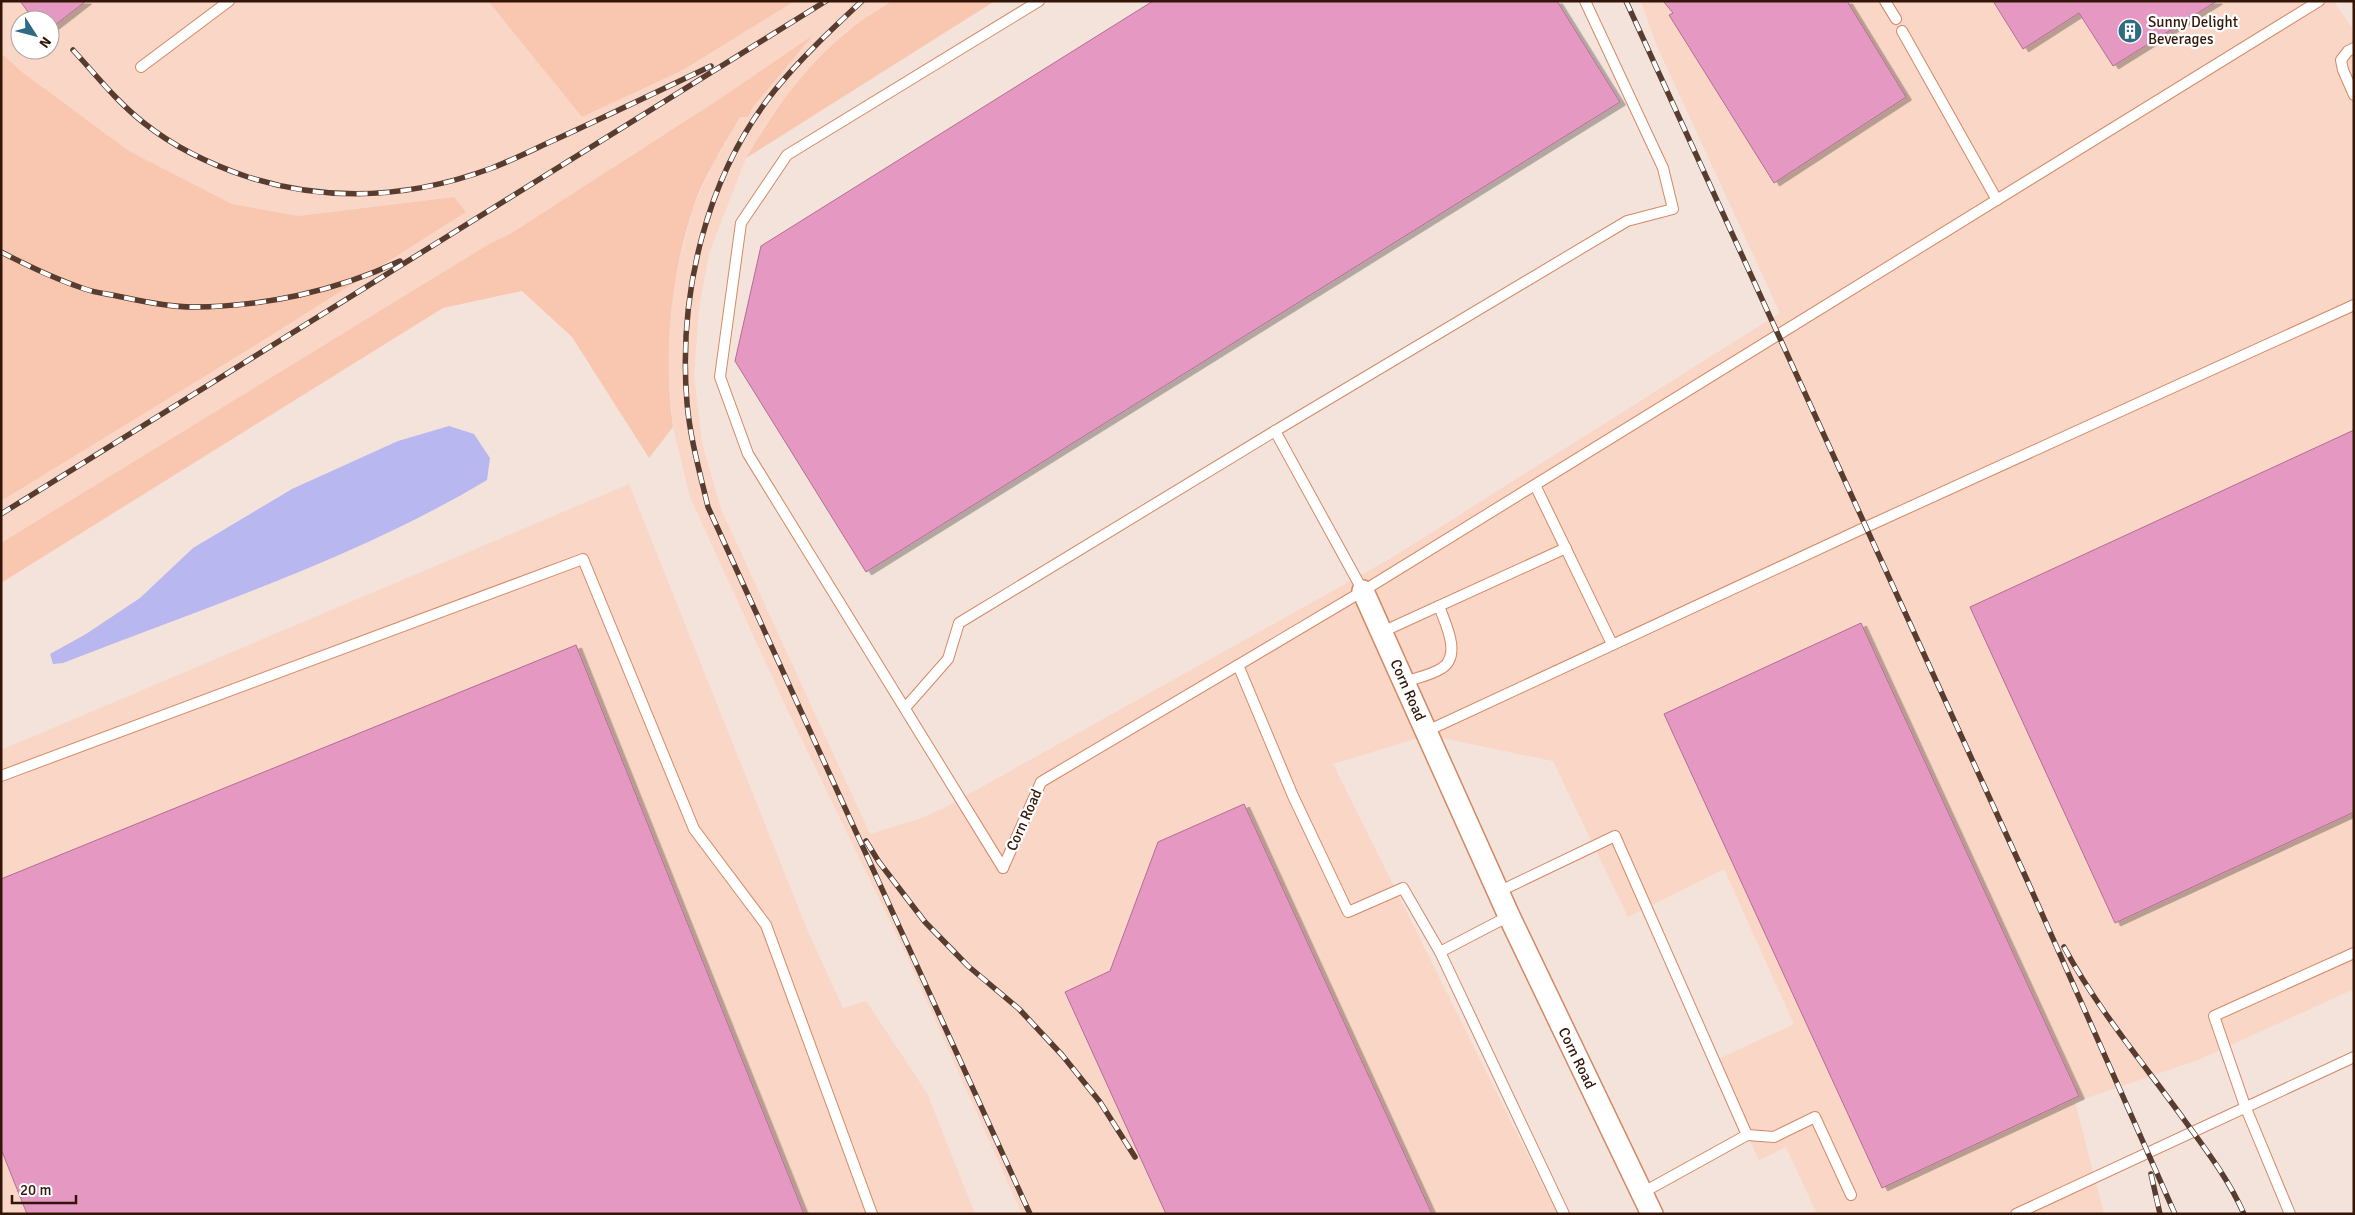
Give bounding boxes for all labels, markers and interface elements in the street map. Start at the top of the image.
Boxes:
north arrow [10,10,60,60]
place label: Sunny Delight Beverages [2148,13,2238,48]
building icon: Sunny Delight Beverages [2117,18,2143,44]
text: N [35,33,55,51]
street label: Corn Road [1386,656,1430,724]
street label: Corn Road [1002,786,1046,854]
street label: Corn Road [1554,1024,1600,1092]
scale bar [12,1172,76,1204]
text: 20 m [20,1181,51,1199]

